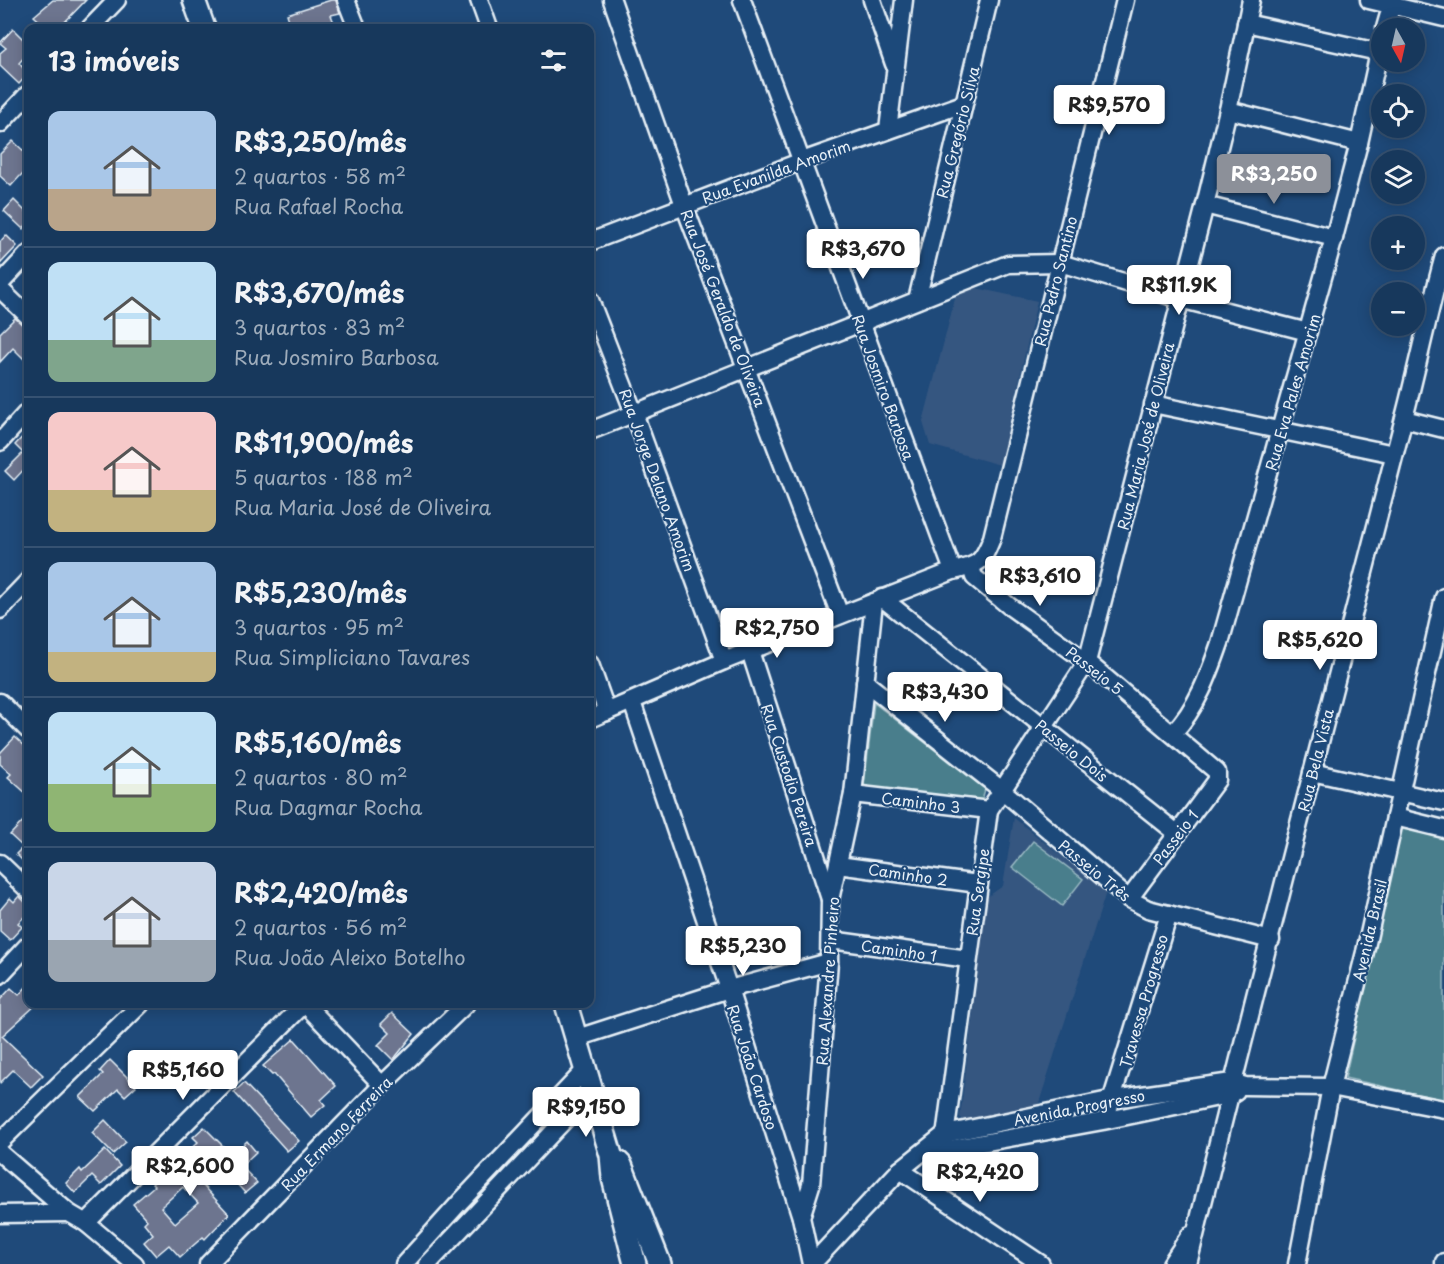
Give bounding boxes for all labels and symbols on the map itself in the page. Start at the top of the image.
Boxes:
north arrow [1371,18,1425,72]
street label: Rua Gregório Silva [929,63,985,201]
pin: R$9,570 [1054,85,1164,136]
street label: Rua Evanilda Amorim [698,133,854,209]
pin: R$3,250 [1219,154,1329,205]
street label: Rua José Geraldo de Oliveira [676,206,773,411]
street label: Rua Pedro Santino [1028,213,1082,349]
pin: R$3,670 [808,229,918,280]
pin: R$11.9K [1124,265,1234,316]
street label: Rua Josmiro Barbosa [847,311,921,464]
street label: Rua Eva Pales Amorim [1259,311,1325,473]
street label: Rua Maria José de Oliveira [1111,339,1180,532]
street label: Rua Jorge Delano Amorim [614,385,702,575]
pin: R$3,610 [985,556,1095,607]
pin: R$2,750 [722,608,832,659]
pin: R$5,620 [1265,620,1375,671]
street label: Passeio 5 [1061,640,1129,700]
pin: R$3,430 [890,672,1000,723]
street label: Rua Custodio Pereira [756,701,824,850]
street label: Rua Bela Vista [1291,705,1339,814]
street label: Passeio Dois [1030,713,1114,787]
street label: Caminho 3 [880,786,962,818]
street label: Passeio 1 [1147,805,1203,869]
street label: Passeio Três [1054,834,1136,907]
street label: Rua Sergipe [960,847,995,937]
street label: Caminho 2 [867,857,949,891]
street label: Avenida Brasil [1346,876,1392,984]
street label: Rua Alexandre Pinheiro [810,896,844,1066]
pin: R$5,230 [688,926,798,977]
street label: Travessa Progresso [1113,931,1173,1071]
street label: Caminho 1 [860,933,938,967]
street label: Rua João Cardoso [722,1001,784,1133]
pin: R$5,160 [128,1050,238,1101]
street label: Rua Ermano Ferreira [275,1070,397,1196]
street label: Avenida Progresso [1011,1083,1147,1131]
pin: R$9,150 [531,1087,641,1138]
pin: R$2,600 [135,1146,245,1197]
pin: R$2,420 [925,1152,1035,1203]

